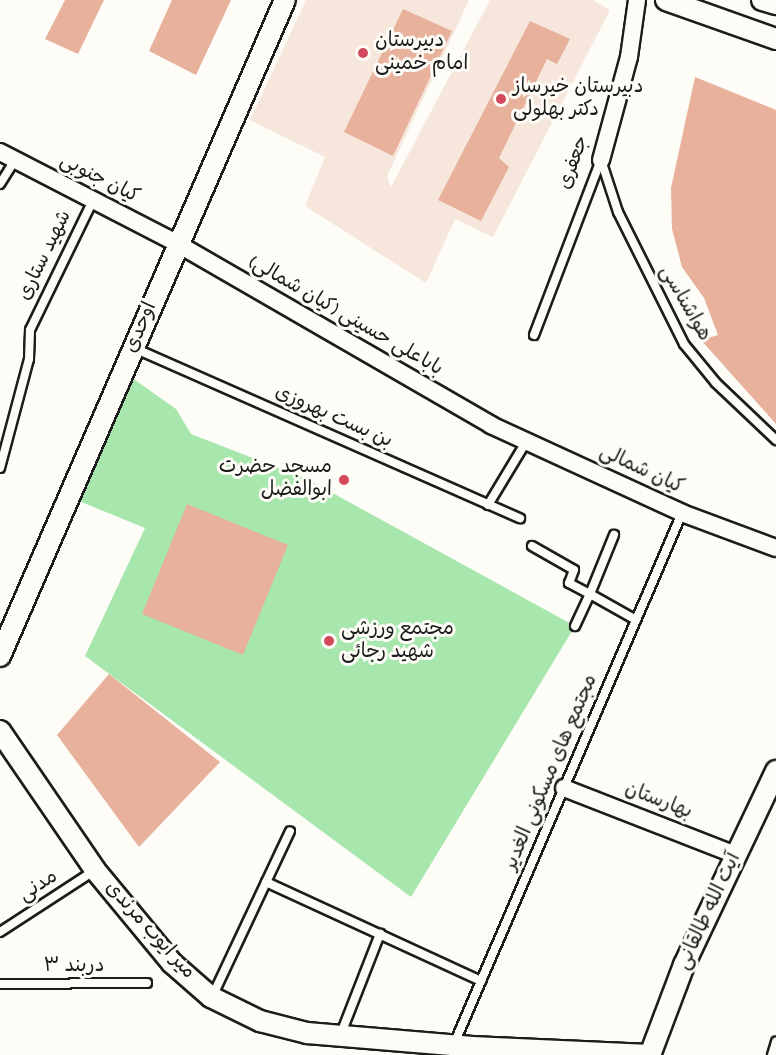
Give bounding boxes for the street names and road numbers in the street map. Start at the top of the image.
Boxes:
street label: جعفری [554,133,596,193]
street label: کیان جنوبی [55,150,143,210]
street label: شهید ستاری [14,207,78,305]
street label: باباعلی حسینی (کیان شمالی) [244,252,446,382]
street label: هواشناسی [653,262,715,346]
street label: اوحدی [121,299,163,357]
street label: بن بست بهروزی [270,381,396,455]
street label: کیان شمالی [595,441,687,501]
street label: مجتمع های مسکونی الغدیر [500,672,604,874]
street label: بهارستان [621,778,695,826]
street label: آیت الله طالقانی [672,850,748,974]
street label: مدنی [15,866,63,908]
street label: میر ایوب مرندی [99,877,199,985]
street label: دربند ۳ [44,955,104,979]

